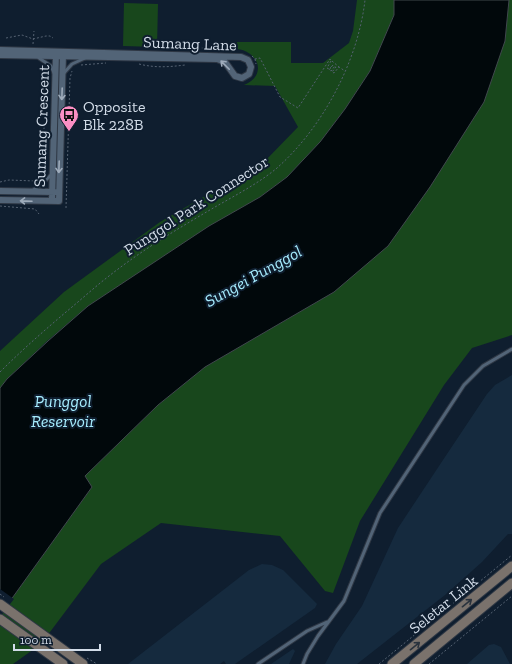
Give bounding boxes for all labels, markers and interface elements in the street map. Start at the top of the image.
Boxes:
street label: Sumang Lane [143,32,237,55]
one-way arrow [221,60,231,70]
street label: Sumang Crescent [30,65,53,187]
one-way arrow [59,87,66,100]
place label: Opposite Blk 228B [83,97,145,134]
bus stop icon: Opposite Blk 228B [58,104,80,132]
street label: Punggol Park Connector [120,151,273,259]
one-way arrow [56,160,63,173]
one-way arrow [20,198,33,205]
water label: Sungei Punggol [201,241,305,311]
water label: Punggol Reservoir [31,391,95,431]
street label: Seletar Link [405,571,482,638]
one-way arrow [462,599,473,608]
scale bar [14,626,100,652]
text: 100 m [20,633,52,647]
one-way arrow [409,641,420,650]

